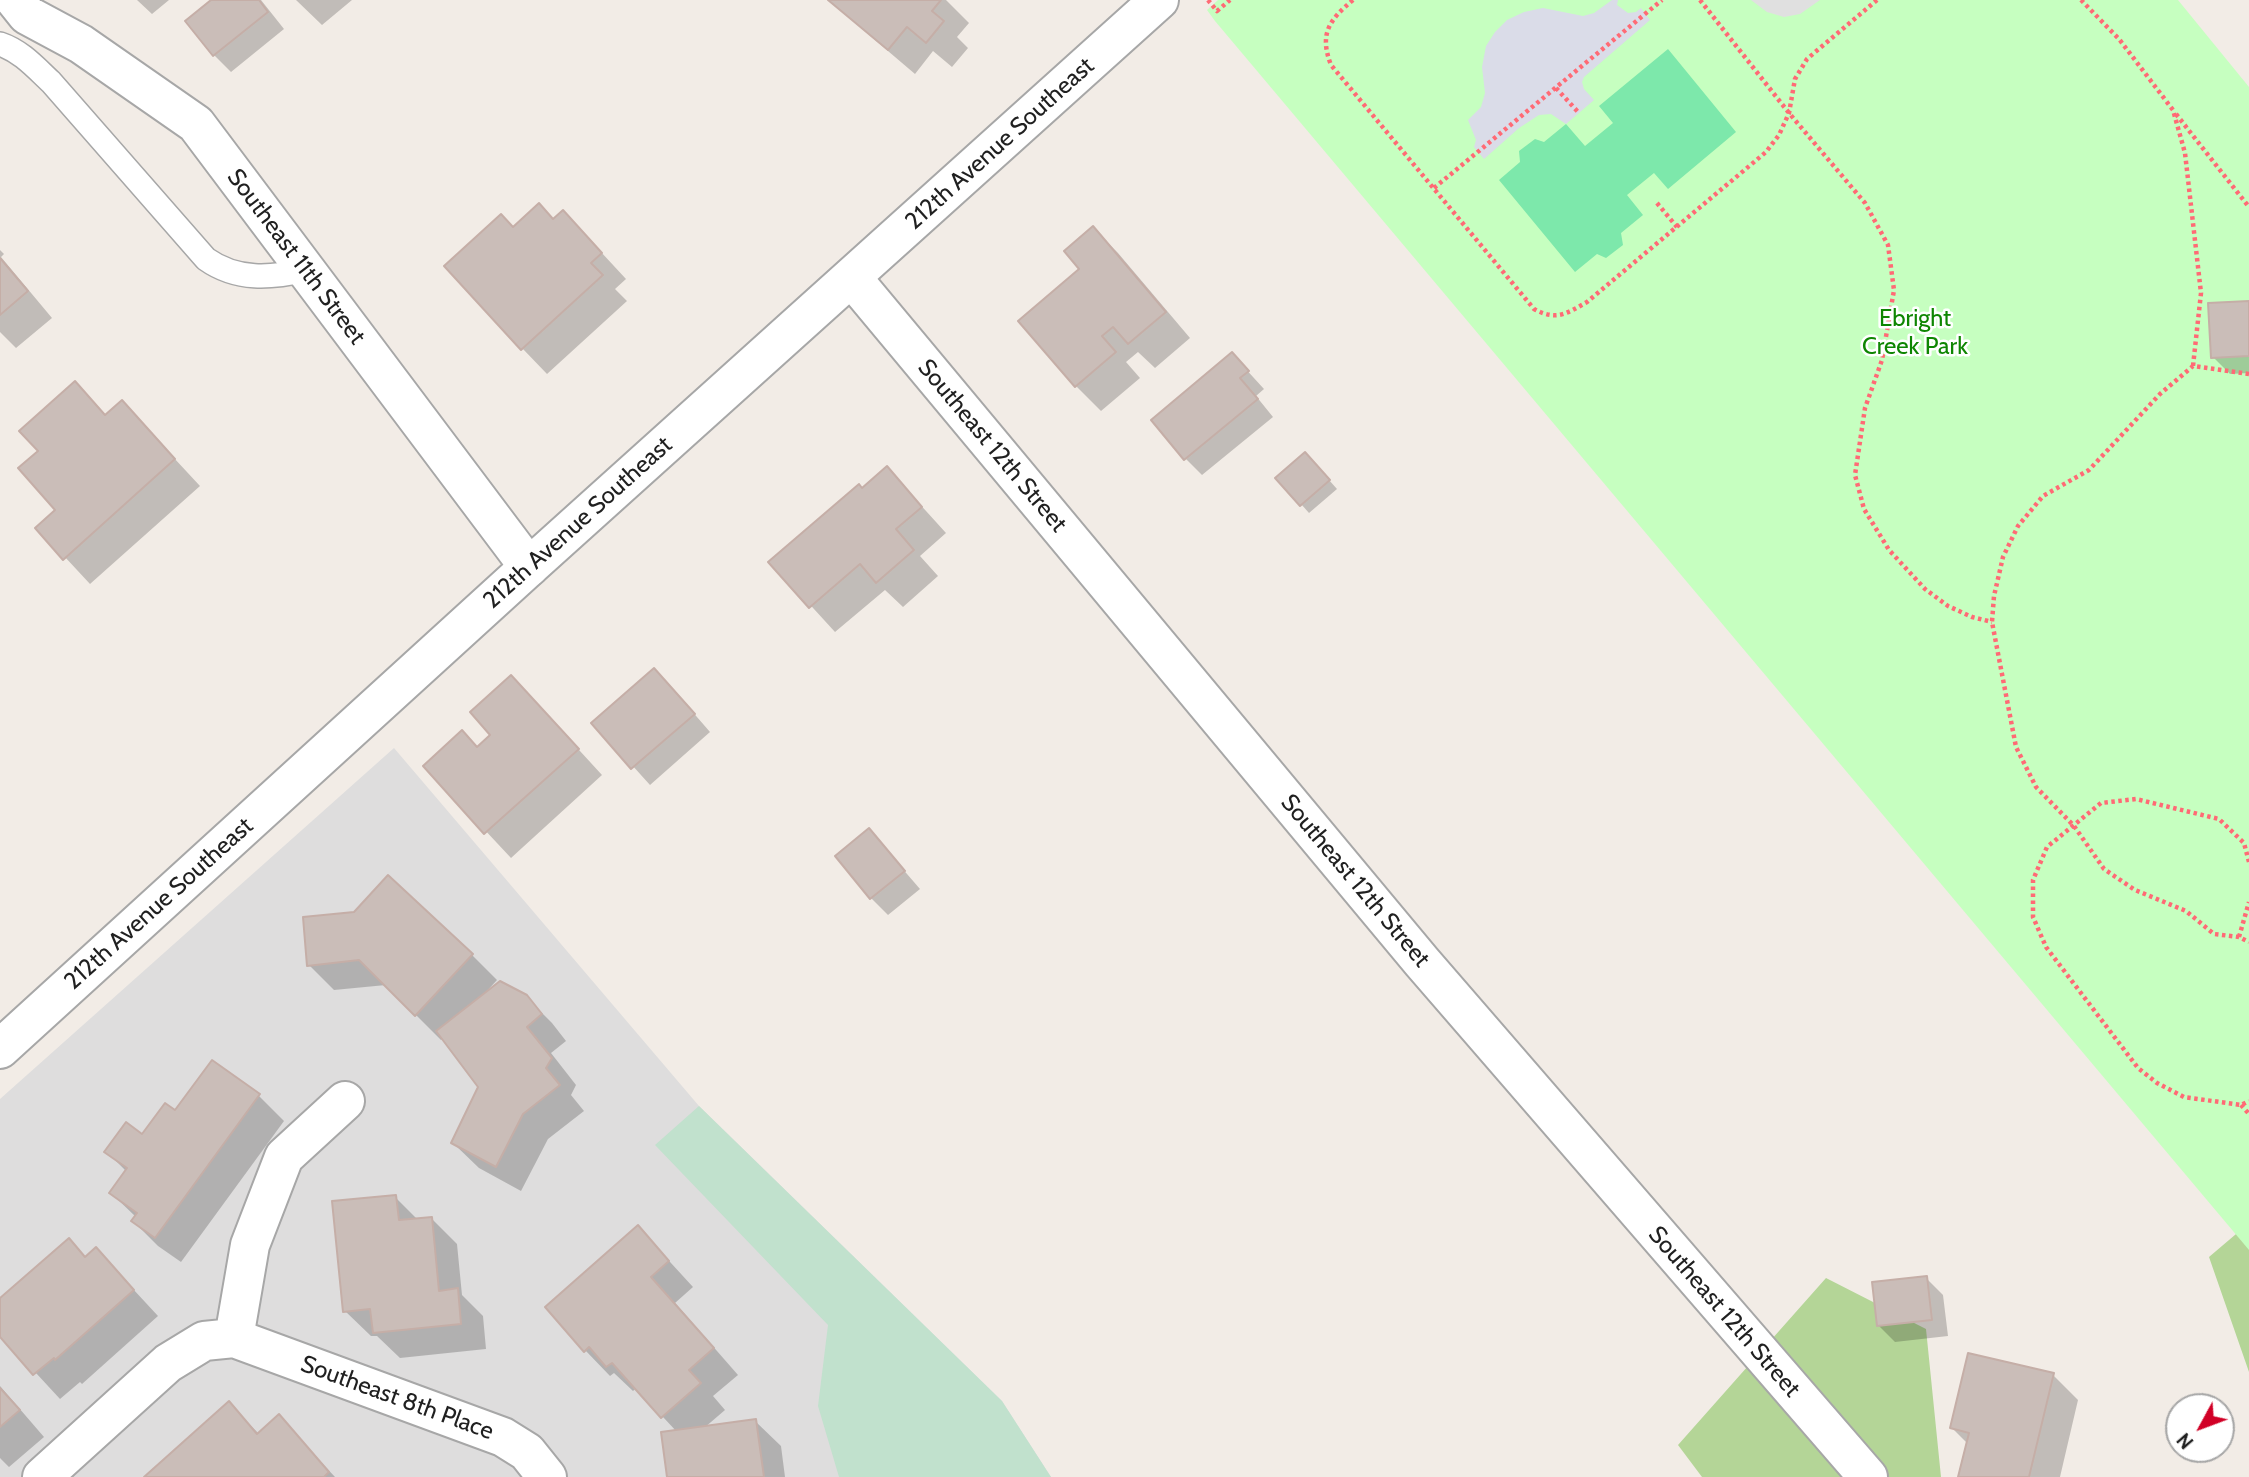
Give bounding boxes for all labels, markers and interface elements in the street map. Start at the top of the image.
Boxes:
street label: 212th Avenue Southeast [900,52,1100,236]
street label: Southeast 11th Street [221,164,371,350]
park label: Ebright Creek Park [1862,305,1968,361]
street label: Southeast 12th Street [911,354,1073,538]
street label: 212th Avenue Southeast [478,431,678,615]
street label: Southeast 12th Street [1274,789,1436,973]
street label: 212th Avenue Southeast [59,812,259,996]
street label: Southeast 12th Street [1642,1221,1806,1403]
street label: Southeast 8th Place [297,1350,497,1446]
north arrow [2165,1393,2235,1463]
text: N [2172,1428,2198,1453]

